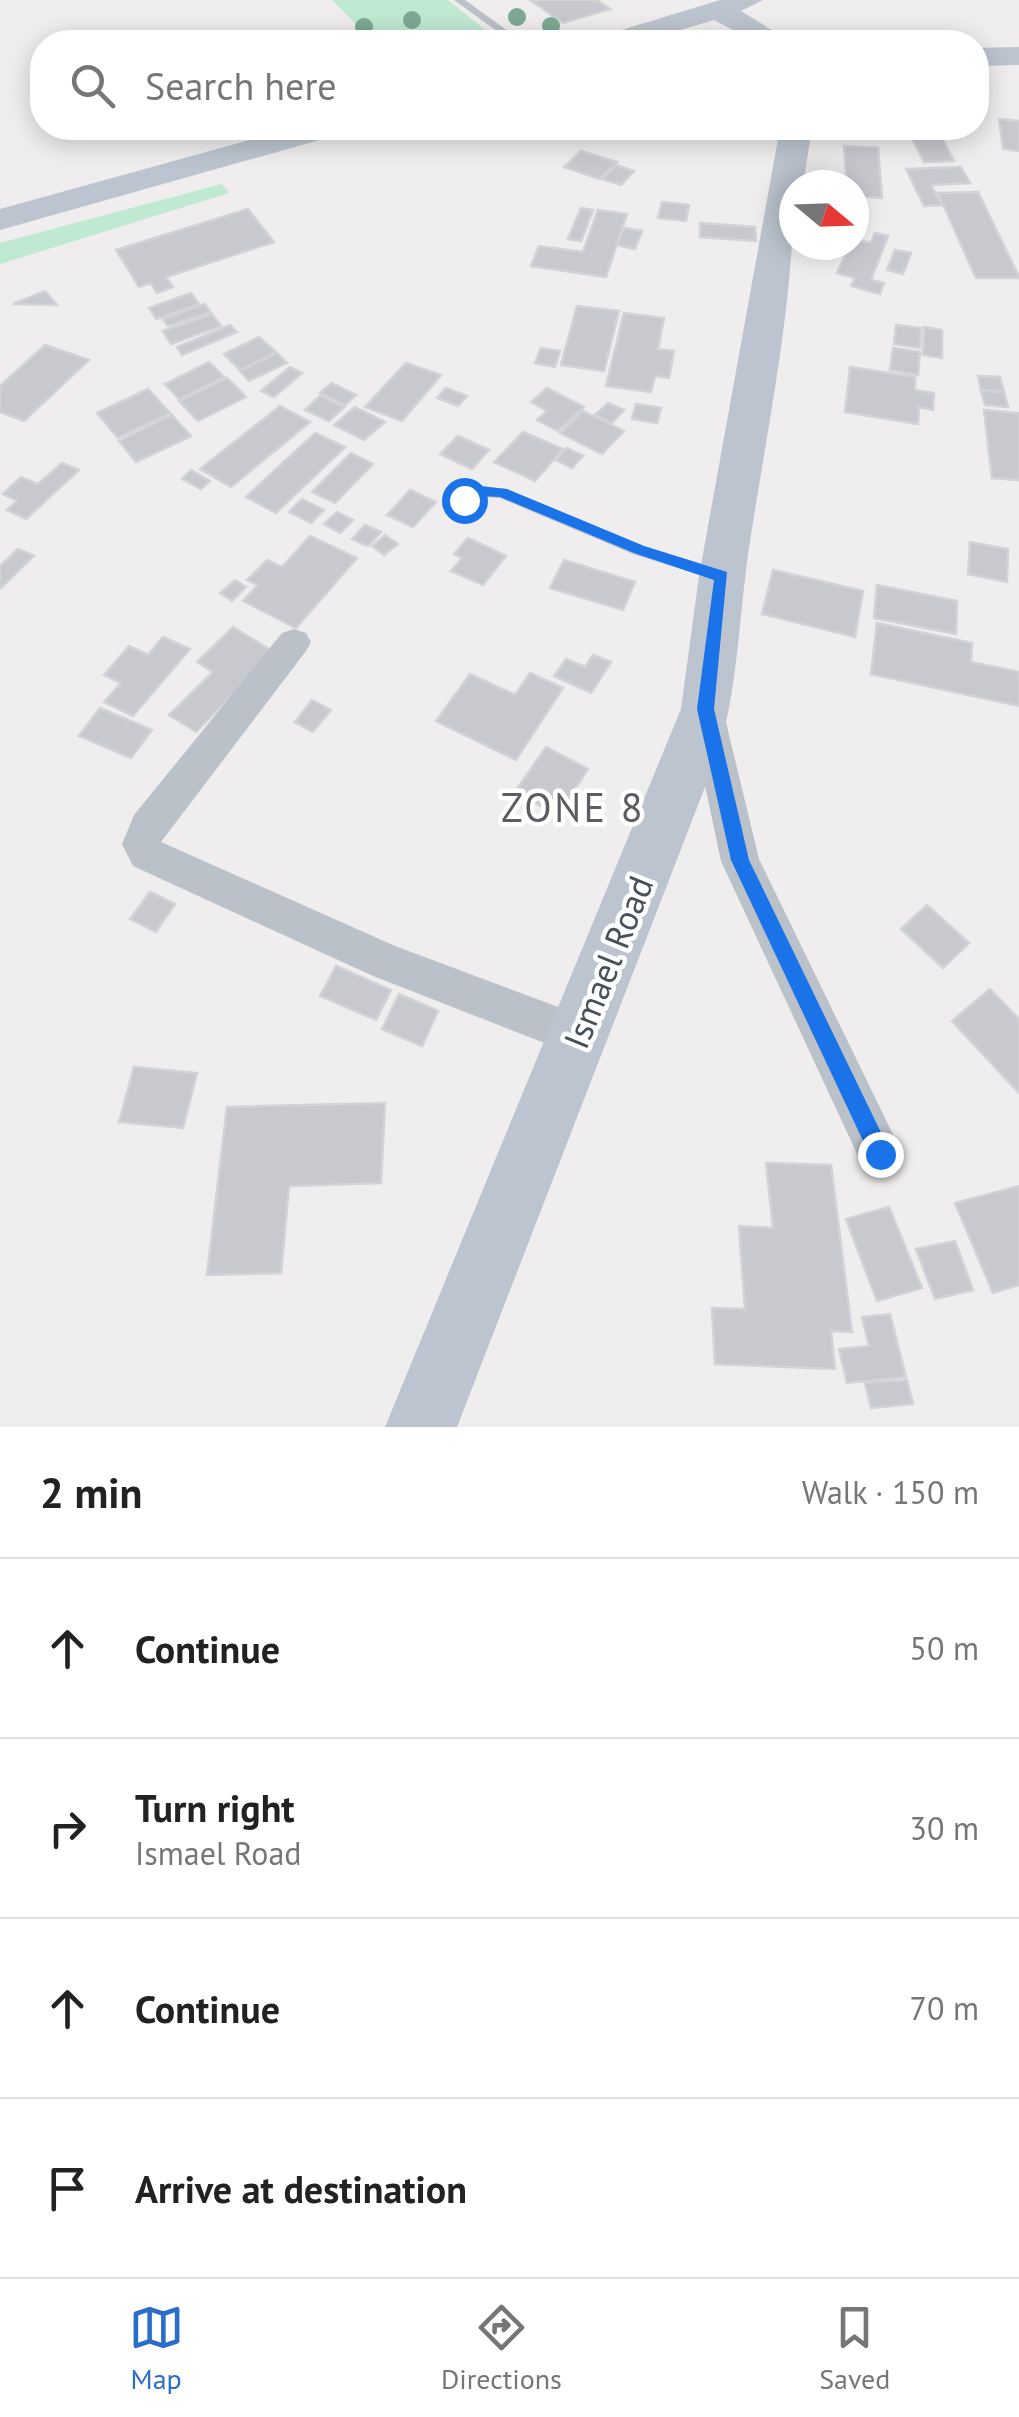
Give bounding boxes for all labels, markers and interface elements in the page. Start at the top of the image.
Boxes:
search box [30,30,989,140]
icon: search [65,58,120,113]
text: Search here [145,61,337,110]
north arrow [779,170,869,260]
route start [442,478,488,524]
district label: ZONE 8 [501,781,645,833]
street label: Ismael Road [553,869,663,1055]
route end [858,1132,904,1178]
text: 2 min [40,1465,142,1520]
text: Walk · 150 m [802,1471,979,1513]
icon: ahead [40,1621,95,1676]
text: Continue [135,1624,280,1673]
text: 50 m [910,1627,979,1669]
text: Turn right [135,1783,295,1832]
icon: right [40,1801,95,1856]
text: 30 m [910,1807,979,1849]
text: Ismael Road [135,1832,302,1874]
icon: ahead [40,1981,95,2036]
text: Continue [135,1984,280,2033]
text: 70 m [910,1987,979,2029]
icon: arrive [40,2161,95,2216]
text: Arrive at destination [135,2164,467,2213]
tab: Map [129,2300,184,2397]
tab: Directions [441,2300,562,2397]
tab: Saved [819,2300,890,2397]

